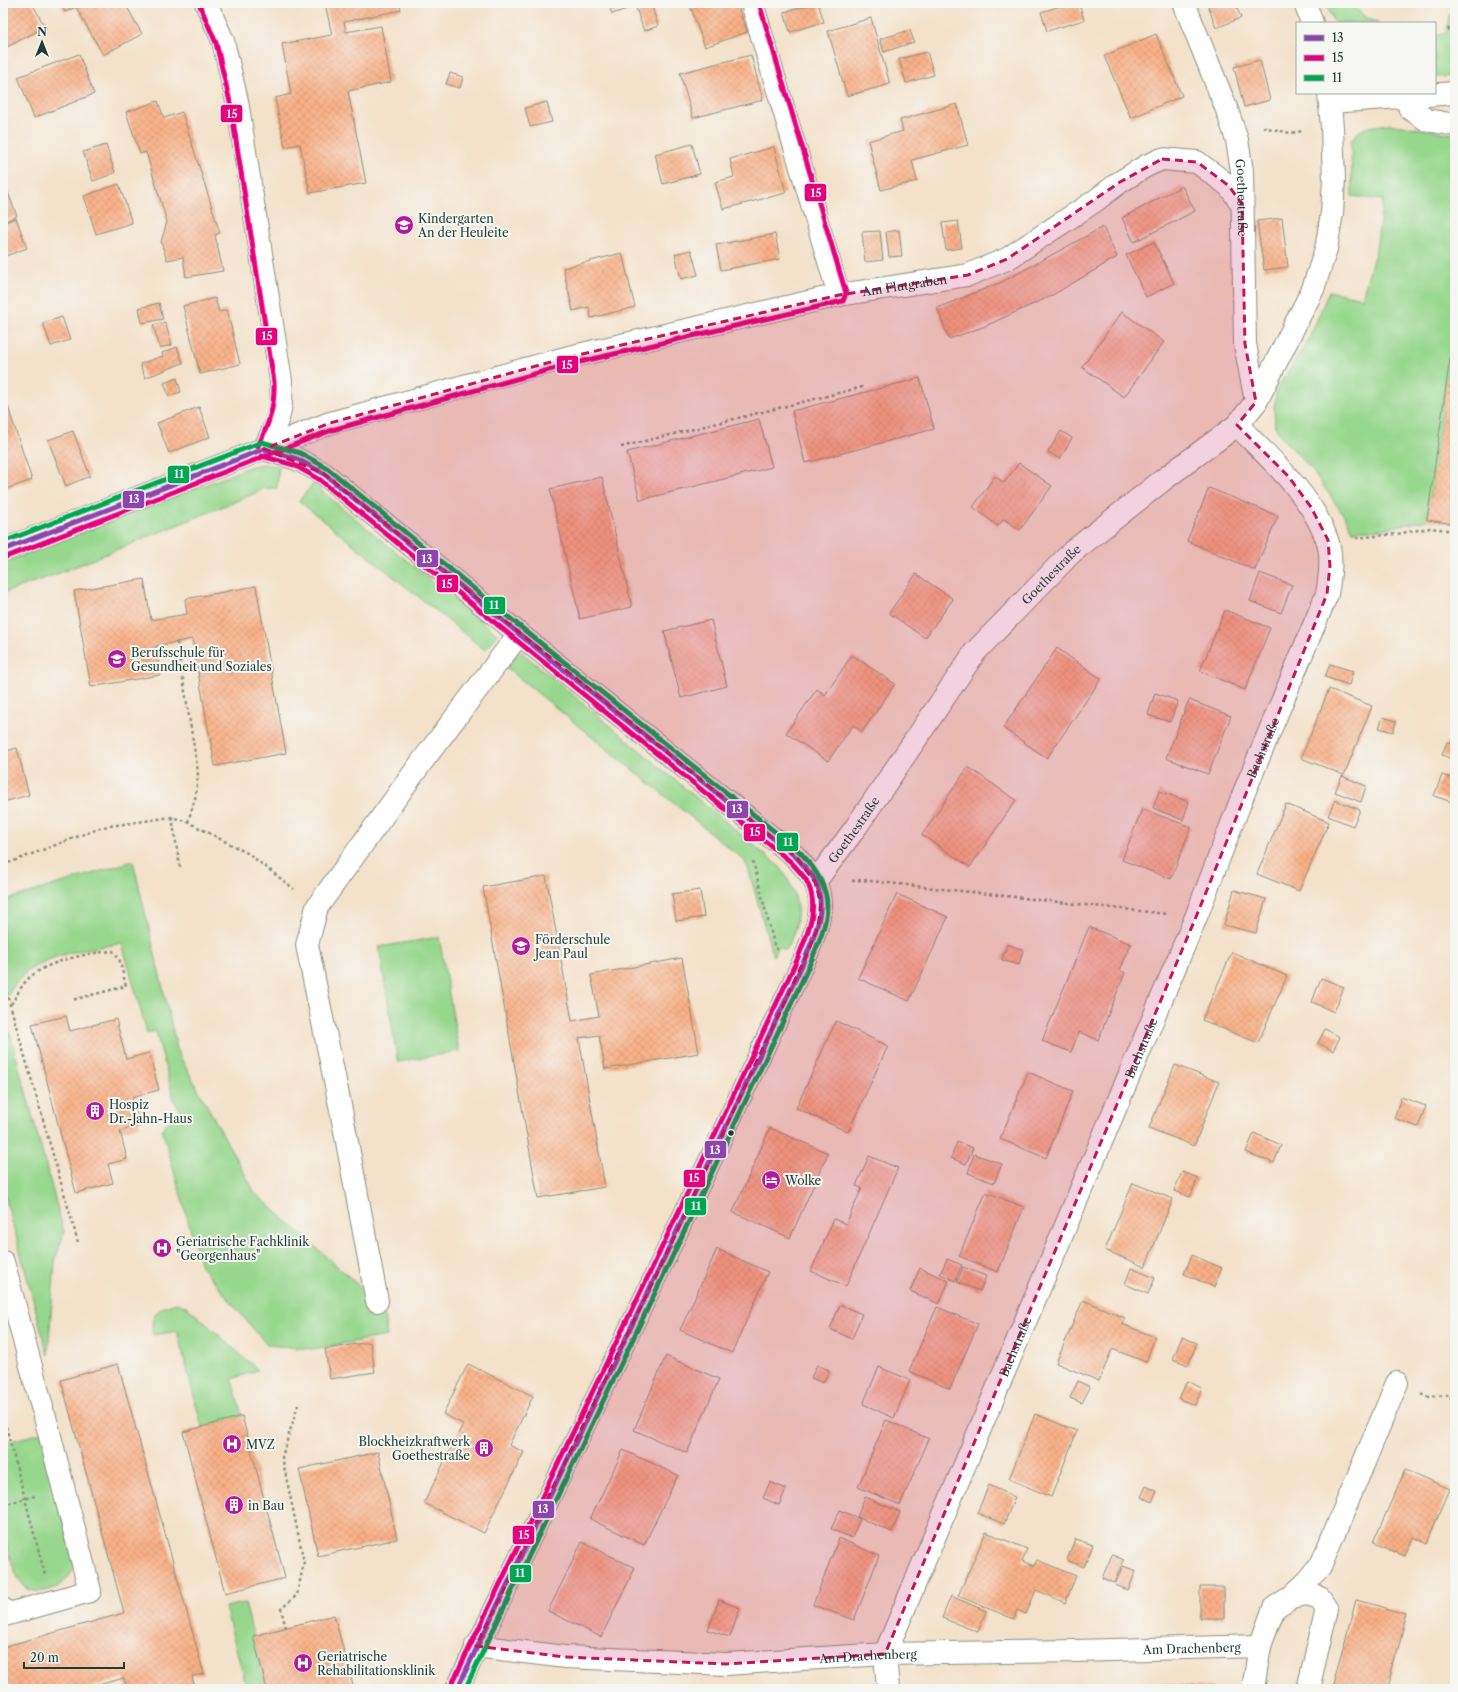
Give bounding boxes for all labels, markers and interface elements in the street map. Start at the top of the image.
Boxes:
north arrow [22,22,62,62]
legend [1296,22,1436,94]
text: N [37,25,47,39]
text: 13 [1332,30,1344,45]
text: 15 [1332,50,1344,65]
text: 11 [1332,70,1342,85]
line badge: 15 [220,104,243,123]
text: 15 [226,107,238,121]
street label: Goethestraße [1233,158,1251,237]
line badge: 15 [804,183,827,202]
text: 15 [810,186,822,200]
place label: Kindergarten An der Heuleite [417,211,509,240]
school or university icon: Kindergarten An der Heuleite [393,214,415,236]
street label: Am Flutgraben [860,271,948,299]
line badge: 15 [255,327,278,346]
text: 15 [261,329,273,343]
line badge: 15 [556,355,579,374]
text: 15 [561,358,573,372]
line badge: 11 [167,465,190,484]
text: 11 [174,467,184,481]
line badge: 13 [122,490,145,509]
text: 13 [128,492,140,506]
street label: Goethestraße [1018,541,1084,607]
line badge: 13 [416,549,439,568]
text: 13 [421,552,433,566]
line badge: 15 [436,574,459,593]
text: 15 [441,577,453,591]
line badge: 11 [483,596,506,615]
text: 11 [489,598,499,612]
place label: Berufsschule für Gesundheit und Soziales [131,645,272,674]
school or university icon: Berufsschule für Gesundheit und Soziales [106,648,128,670]
street label: Bachstraße [1243,715,1282,780]
street label: Goethestraße [825,793,882,866]
line badge: 13 [726,800,749,819]
text: 13 [731,802,743,816]
line badge: 15 [743,823,766,842]
text: 15 [749,825,761,839]
line badge: 11 [776,832,799,852]
text: 11 [783,835,793,849]
place label: Förderschule Jean Paul [533,932,611,961]
school or university icon: Förderschule Jean Paul [510,935,532,957]
street label: Bachstraße [1121,1015,1160,1080]
place label: Hospiz Dr.-Jahn-Haus [109,1097,192,1126]
building icon: Hospiz Dr.-Jahn-Haus [84,1100,106,1122]
unlabelled marker [726,1128,736,1138]
line badge: 13 [704,1140,727,1159]
text: 13 [709,1143,721,1157]
line badge: 15 [683,1169,706,1188]
hotel icon: Wolke [760,1169,782,1191]
text: 15 [688,1171,700,1185]
place label: Wolke [784,1173,822,1188]
line badge: 11 [684,1197,707,1216]
text: 11 [691,1199,701,1213]
place label: Geriatrische Fachklinik "Georgenhaus" [176,1234,310,1263]
hospital icon: Geriatrische Fachklinik "Georgenhaus" [151,1237,173,1259]
street label: Bachstraße [995,1314,1034,1379]
hospital icon: MVZ [221,1433,243,1455]
place label: Blockheizkraftwerk Goethestraße [359,1434,471,1463]
place label: MVZ [246,1437,275,1452]
building icon: Blockheizkraftwerk Goethestraße [473,1437,495,1459]
building icon: in Bau [223,1494,245,1516]
place label: in Bau [248,1498,285,1513]
line badge: 13 [532,1500,555,1519]
text: 13 [537,1502,549,1516]
line badge: 15 [512,1525,535,1545]
text: 15 [518,1528,530,1542]
line badge: 11 [509,1564,532,1583]
text: 11 [515,1566,525,1580]
street label: Am Drachenberg [1142,1639,1242,1657]
scale bar [24,1644,124,1670]
street label: Am Drachenberg [818,1646,918,1666]
place label: Geriatrische Rehabilitationsklinik [317,1649,436,1678]
text: 20 m [30,1650,59,1665]
hospital icon: Geriatrische Rehabilitationsklinik [292,1652,314,1674]

